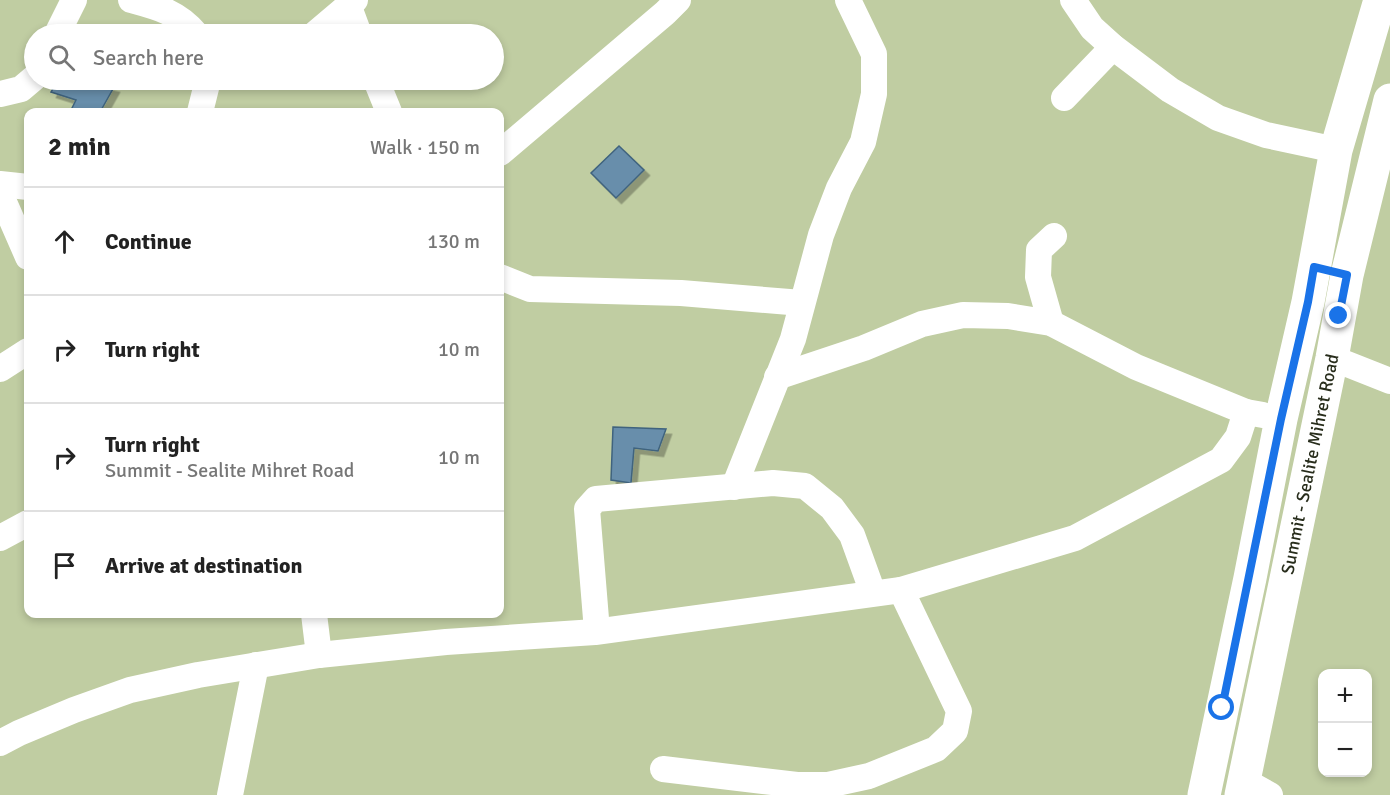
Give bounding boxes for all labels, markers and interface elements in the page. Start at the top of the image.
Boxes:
search box [24,24,504,90]
icon: search [45,41,78,74]
text: Search here [93,44,204,71]
text: 2 min [48,131,111,163]
text: Walk · 150 m [370,135,480,160]
icon: ahead [48,225,81,258]
text: Continue [105,228,192,255]
text: 130 m [427,229,480,254]
route end [1325,302,1351,328]
icon: right [48,333,81,366]
text: Turn right [105,336,200,363]
text: 10 m [438,337,480,362]
street label: Summit - Sealite Mihret Road [1276,352,1344,576]
text: Turn right [105,431,200,458]
icon: right [48,441,81,474]
text: 10 m [438,445,480,470]
text: Summit - Sealite Mihret Road [105,458,354,483]
icon: arrive [48,549,81,582]
text: Arrive at destination [105,552,302,579]
map controls [1318,669,1372,777]
button: + [1318,669,1372,723]
route start [1208,694,1234,720]
button: − [1318,723,1372,777]

